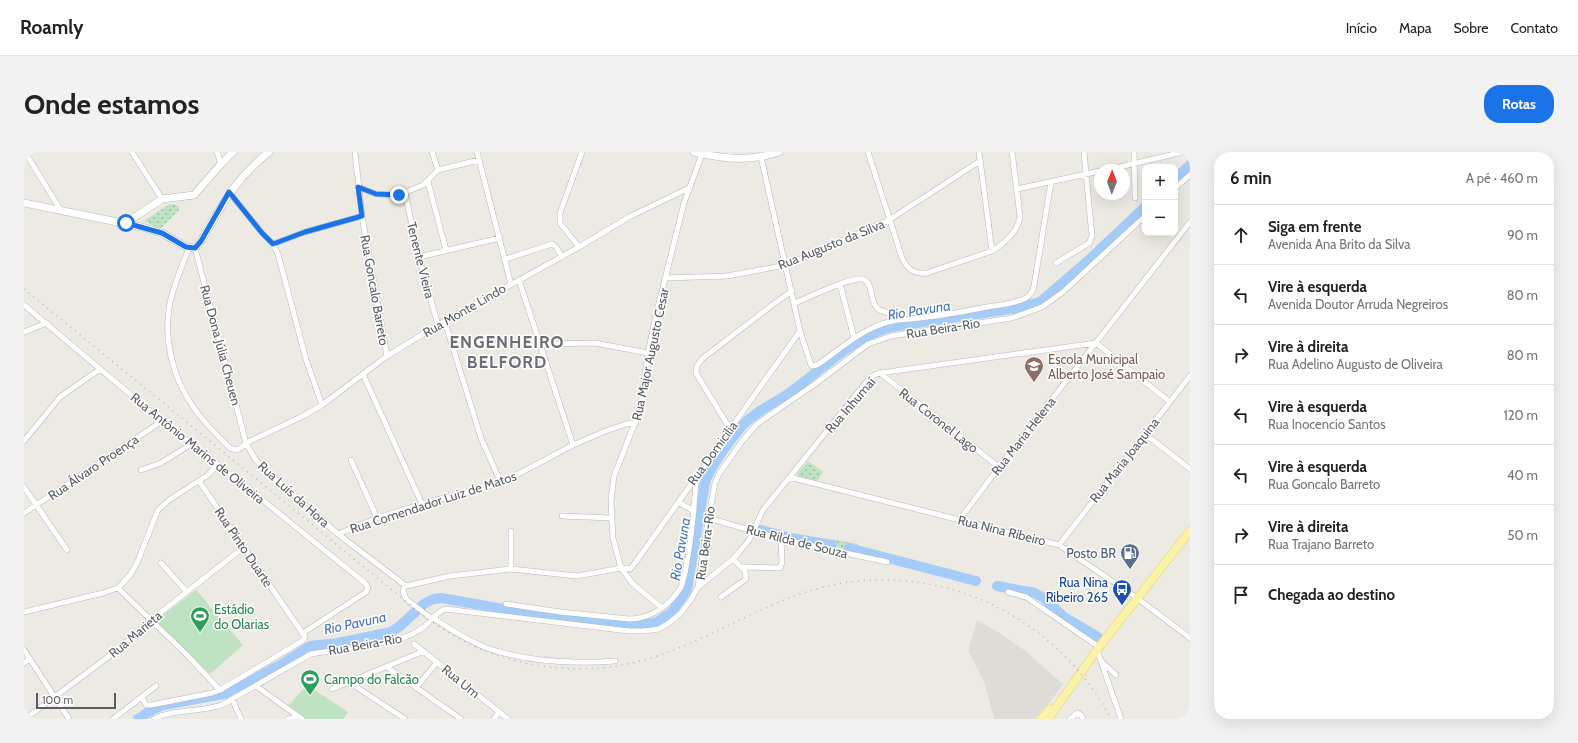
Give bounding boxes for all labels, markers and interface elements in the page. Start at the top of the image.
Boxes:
text: Roamly [20,16,83,39]
text: Início [1346,19,1377,37]
text: Mapa [1399,19,1431,37]
text: Sobre [1453,19,1488,37]
text: Contato [1510,19,1558,37]
button: Rotas [1484,85,1554,123]
text: Onde estamos [24,87,199,121]
north arrow [1094,164,1130,200]
map controls [1142,164,1178,236]
button: + [1142,164,1178,200]
text: 6 min [1230,168,1272,188]
text: A pé · 460 m [1466,170,1538,186]
route end [390,186,408,204]
button: − [1142,200,1178,236]
route start [117,214,135,232]
street label: Rua Augusto da Silva [775,215,887,273]
text: Siga em frente [1268,218,1361,236]
street label: Tenente Vieira [404,220,438,301]
icon: ahead [1230,224,1252,246]
text: 90 m [1507,227,1538,243]
street label: Rua Goncalo Barreto [357,233,393,347]
text: Avenida Ana Brito da Silva [1268,236,1410,252]
text: Vire à esquerda [1268,278,1367,296]
street label: Rua Monte Lindo [420,280,508,340]
street label: Rua Dona Júlia Cheuen [197,283,245,407]
icon: left [1230,284,1252,306]
street label: Rua Major Augusto Cesar [628,285,673,422]
text: 80 m [1507,287,1538,303]
water label: Rio Pavuna [886,296,952,324]
text: Avenida Doutor Arruda Negreiros [1268,296,1448,312]
street label: Rua Beira-Rio [905,314,981,342]
district label: ENGENHEIRO BELFORD [449,332,565,372]
text: Vire à direita [1268,338,1349,356]
icon: right [1230,344,1252,366]
text: 80 m [1507,347,1538,363]
place label: Escola Municipal Alberto José Sampaio [1048,351,1165,382]
school or university icon: Escola Municipal Alberto José Sampaio [1023,355,1045,383]
text: Rua Adelino Augusto de Oliveira [1268,356,1443,372]
street label: Rua Inhumaí [822,374,879,436]
street label: Rua Coronel Lago [896,384,982,456]
street label: Rua Antônio Marins de Oliveira [128,389,269,508]
street label: Rua Maria Helena [987,393,1059,478]
text: Vire à esquerda [1268,398,1367,416]
icon: left [1230,404,1252,426]
text: 120 m [1504,407,1538,423]
street label: Rua Maria Joaquina [1086,414,1163,506]
text: Rua Inocencio Santos [1268,416,1386,432]
street label: Rua Domicilia [683,417,741,488]
street label: Rua Álvaro Proença [44,430,142,503]
street label: Rua Luís da Hora [255,458,334,531]
text: Vire à esquerda [1268,458,1367,476]
icon: left [1230,464,1252,486]
street label: Rua Comendador Luiz de Matos [348,467,519,537]
text: 40 m [1507,467,1538,483]
text: Rua Goncalo Barreto [1268,476,1380,492]
street label: Rua Pinto Duarte [211,504,277,590]
street label: Rua Beira-Rio [692,505,718,581]
street label: Rua Nina Ribeiro [956,511,1048,549]
water label: Rio Pavuna [666,516,694,582]
text: Vire à direita [1268,518,1349,536]
street label: Rua Rilda de Souza [744,521,850,562]
icon: right [1230,524,1252,546]
text: 50 m [1508,527,1538,543]
text: Rua Trajano Barreto [1268,536,1374,552]
fuel station icon: Posto BR [1119,542,1141,570]
place label: Posto BR [1066,545,1116,561]
place label: Rua Nina Ribeiro 265 [1046,574,1109,605]
bus stop icon: Rua Nina Ribeiro 265 [1111,578,1133,606]
icon: arrive [1230,584,1252,606]
text: Chegada ao destino [1268,586,1395,604]
place label: Estádio do Olarias [214,601,270,632]
sports icon: Estádio do Olarias [189,605,211,633]
street label: Rua Marieta [105,607,165,661]
water label: Rio Pavuna [322,608,388,638]
street label: Rua Beira-Rio [327,630,403,658]
street label: Rua Um [439,661,483,701]
sports icon: Campo do Falcão [299,668,321,696]
place label: Campo do Falcão [324,671,419,687]
scale bar [36,691,116,710]
text: 100 m [42,693,73,707]

